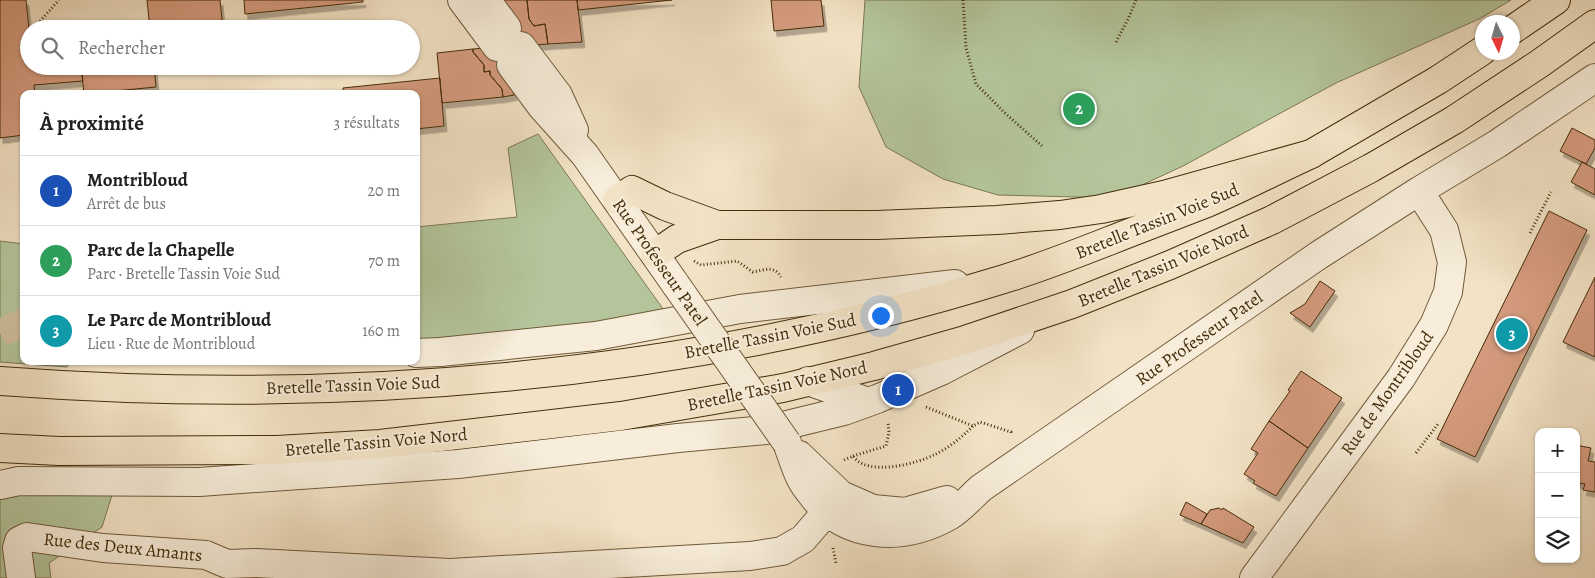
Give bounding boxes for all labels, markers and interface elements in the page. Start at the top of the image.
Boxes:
north arrow [1475,15,1520,60]
search box [20,20,420,75]
icon: search [38,34,66,62]
text: Rechercher [78,35,165,61]
pin: 2 [1063,90,1095,128]
text: À proximité [40,109,144,137]
text: 3 résultats [334,112,400,134]
text: Montribloud [87,167,188,193]
street label: Bretelle Tassin Voie Sud [1072,177,1243,265]
text: 1 [53,180,59,202]
text: 20 m [367,180,400,202]
text: Arrêt de bus [87,193,166,215]
street label: Rue Professeur Patel [607,194,713,331]
street label: Bretelle Tassin Voie Nord [1074,219,1252,313]
text: Parc de la Chapelle [87,237,235,263]
text: 2 [52,250,60,272]
text: 70 m [368,250,400,272]
text: Parc · Bretelle Tassin Voie Sud [87,263,280,285]
street label: Rue Professeur Patel [1131,285,1268,391]
your location [868,303,894,329]
text: Le Parc de Montribloud [87,307,271,333]
street label: Bretelle Tassin Voie Sud [682,308,858,364]
pin: 3 [1496,315,1528,353]
text: 3 [53,320,59,342]
text: 160 m [362,320,400,342]
street label: Rue de Montribloud [1335,326,1439,460]
text: Lieu · Rue de Montribloud [87,333,255,355]
street label: Bretelle Tassin Voie Nord [685,355,869,417]
street label: Bretelle Tassin Voie Sud [265,370,441,400]
pin: 1 [882,371,914,409]
street label: Bretelle Tassin Voie Nord [284,422,469,462]
map controls [1535,428,1580,563]
button: + [1535,428,1580,473]
button: − [1535,473,1580,518]
button: layers [1535,518,1580,563]
street label: Rue des Deux Amants [42,527,204,567]

